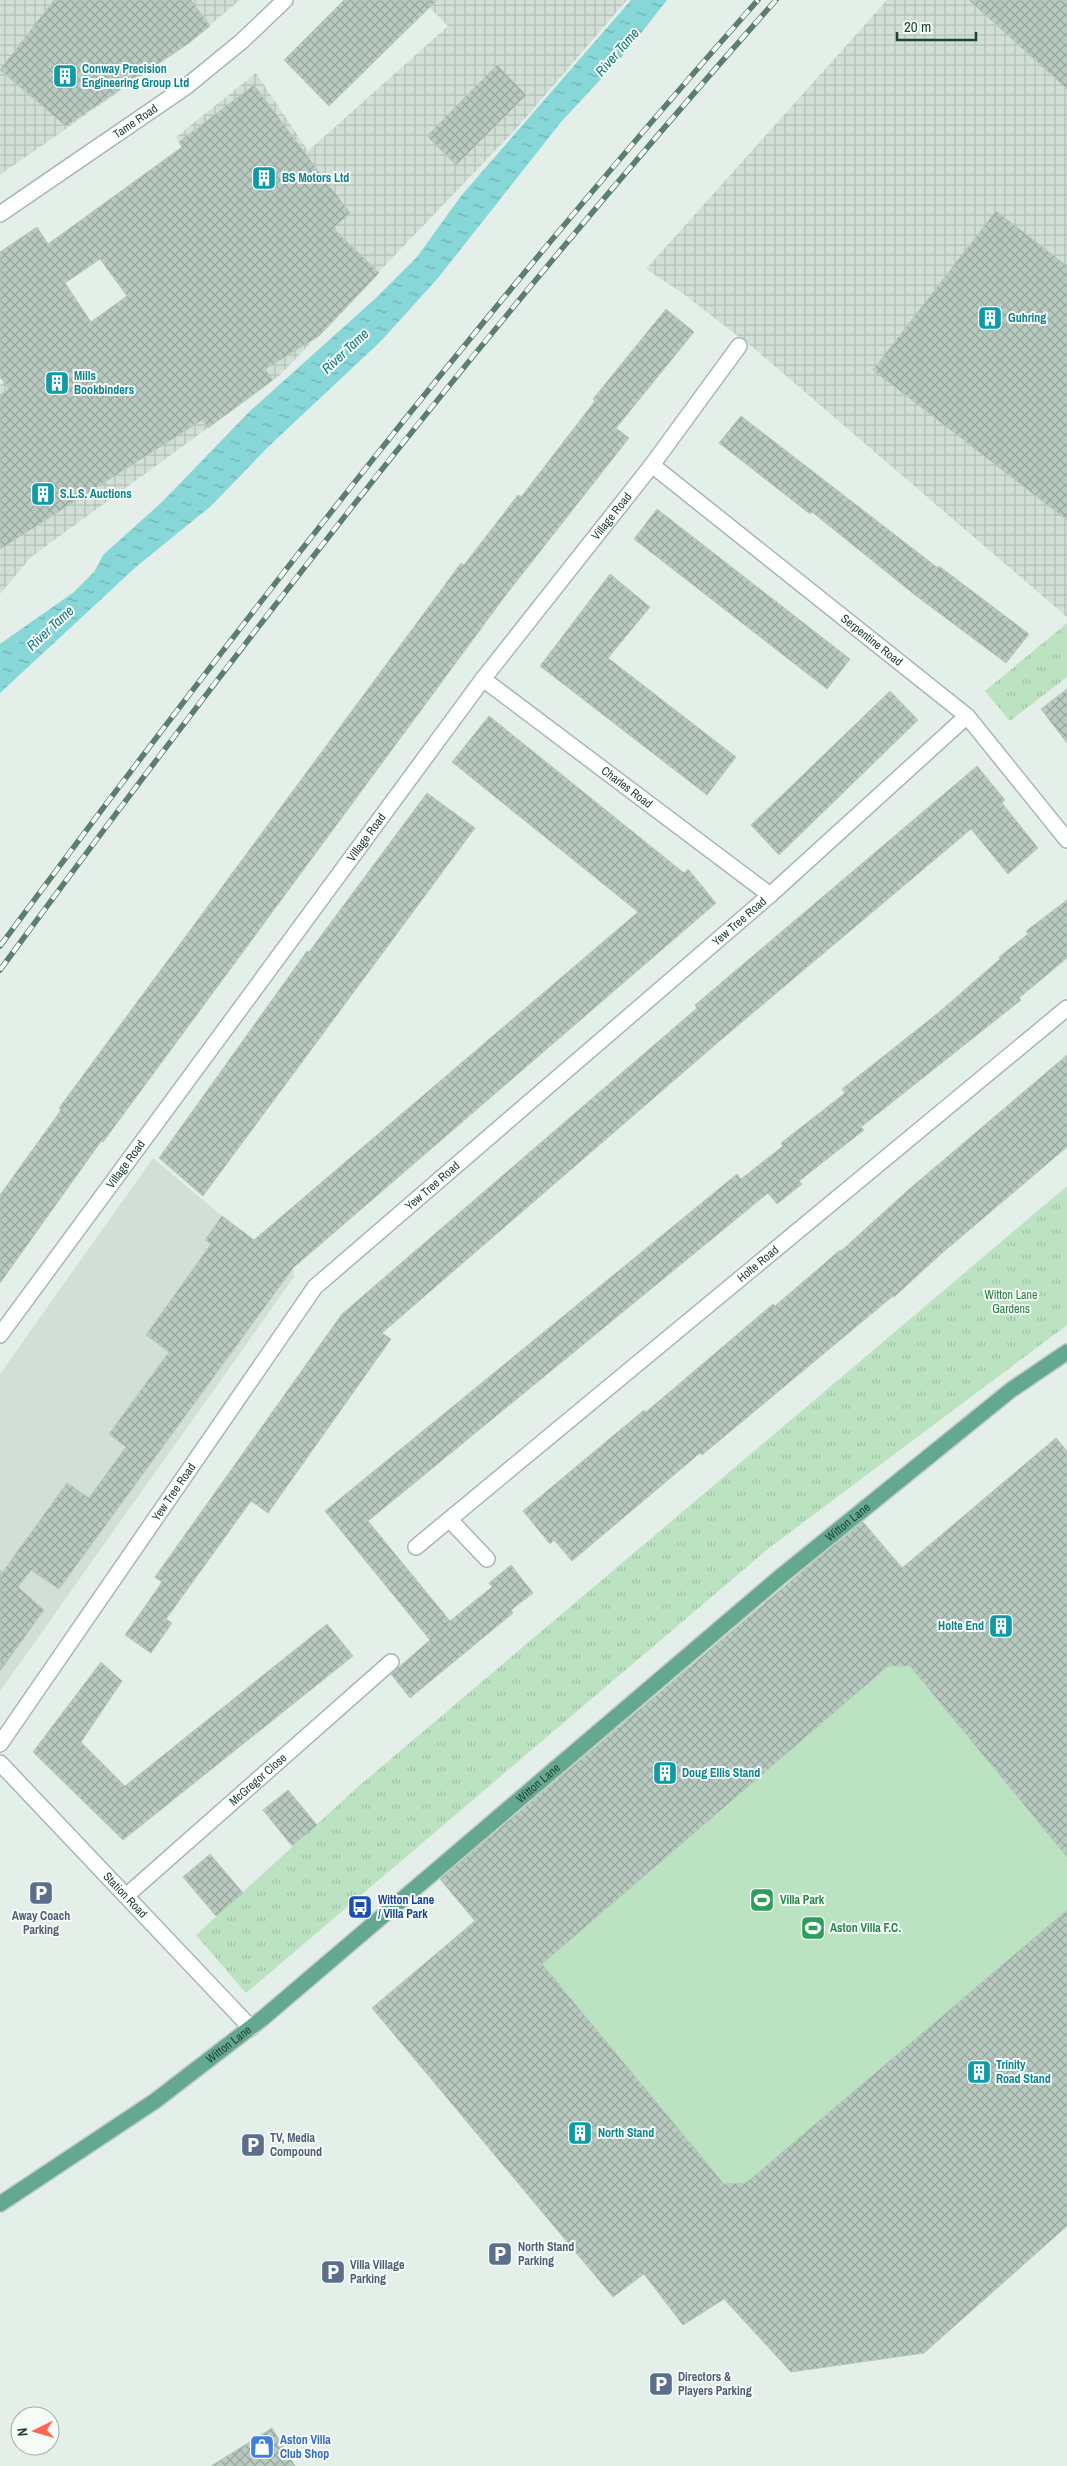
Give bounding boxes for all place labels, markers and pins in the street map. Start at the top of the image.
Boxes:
place label: Conway Precision Engineering Group Ltd [82,61,189,91]
building icon: Conway Precision Engineering Group Ltd [52,63,78,89]
building icon: BS Motors Ltd [251,165,277,191]
place label: BS Motors Ltd [282,170,349,186]
building icon: Guhring [977,305,1003,331]
place label: Guhring [1008,310,1046,326]
place label: Mills Bookbinders [74,368,135,398]
building icon: Mills Bookbinders [44,370,70,396]
building icon: S.L.S. Auctions [30,481,56,507]
place label: S.L.S. Auctions [60,486,132,502]
building icon: Holte End [988,1613,1014,1639]
place label: Holte End [938,1618,984,1634]
building icon: Doug Ellis Stand [652,1760,678,1786]
place label: Doug Ellis Stand [682,1765,760,1781]
parking icon: Away Coach Parking [28,1880,54,1906]
sports icon: Villa Park [749,1887,775,1913]
place label: Witton Lane / Villa Park [378,1892,435,1922]
place label: Villa Park [780,1892,825,1908]
bus stop icon: Witton Lane / Villa Park [347,1894,373,1920]
place label: Away Coach Parking [12,1908,70,1938]
sports icon: Aston Villa F.C. [800,1915,826,1941]
place label: Aston Villa F.C. [830,1920,901,1936]
place label: Trinity Road Stand [996,2057,1051,2087]
building icon: Trinity Road Stand [966,2059,992,2085]
building icon: North Stand [567,2120,593,2146]
place label: North Stand [598,2125,654,2141]
place label: TV, Media Compound [270,2130,322,2160]
parking icon: TV, Media Compound [240,2132,266,2158]
place label: North Stand Parking [518,2239,574,2269]
parking icon: North Stand Parking [487,2241,513,2267]
place label: Villa Village Parking [350,2257,405,2287]
parking icon: Villa Village Parking [320,2259,346,2285]
place label: Directors & Players Parking [678,2369,752,2399]
parking icon: Directors & Players Parking [648,2371,674,2397]
place label: Aston Villa Club Shop [280,2432,331,2462]
shop icon: Aston Villa Club Shop [249,2434,275,2460]

